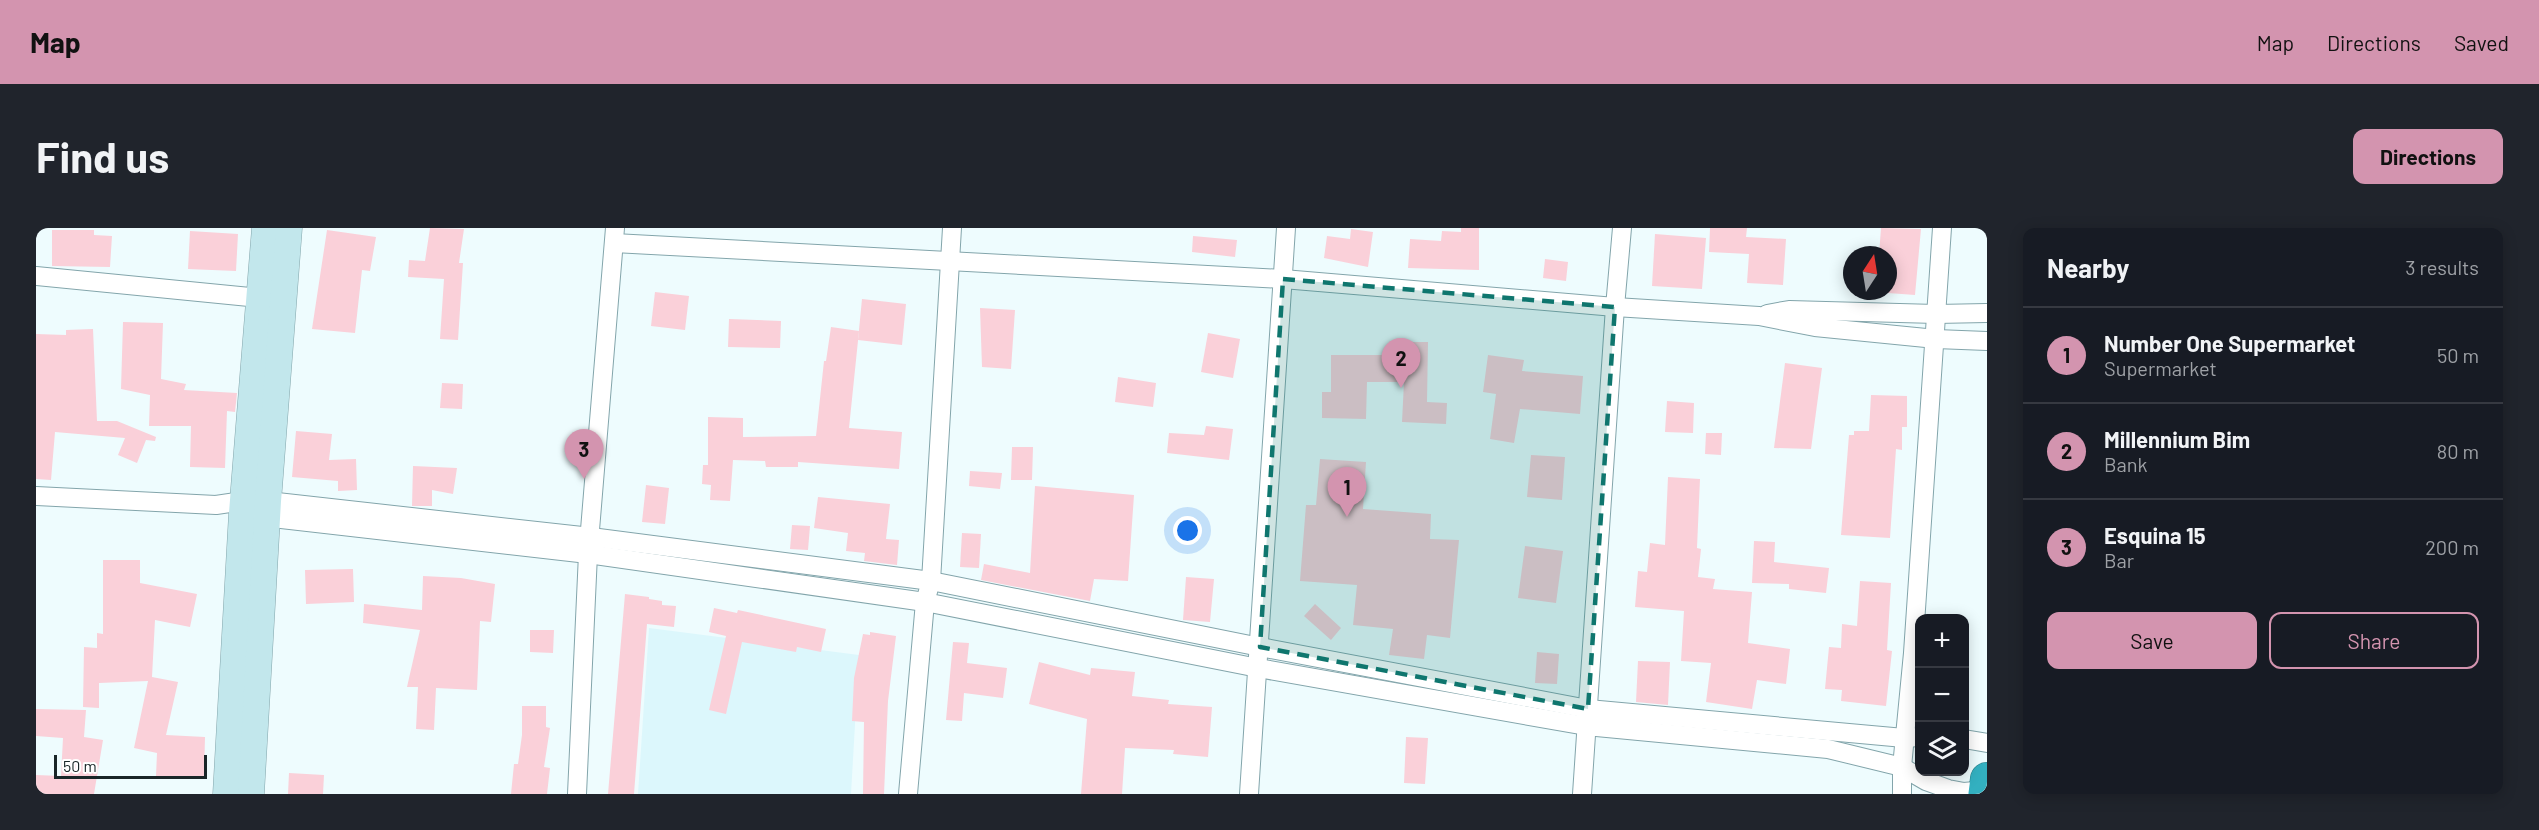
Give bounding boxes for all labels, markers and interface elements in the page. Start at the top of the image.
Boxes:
text: Map [30,25,81,59]
text: Map [2257,30,2294,55]
text: Directions [2327,30,2421,55]
text: Saved [2454,30,2509,55]
button: Directions [2353,129,2503,184]
text: Find us [36,131,169,181]
north arrow [1843,246,1897,300]
text: Nearby [2047,252,2129,283]
text: 3 results [2405,255,2479,279]
text: Number One Supermarket [2104,330,2355,356]
pin: 2 [1382,338,1420,388]
text: 1 [2063,343,2070,367]
text: 50 m [2437,343,2479,367]
text: Supermarket [2104,356,2217,380]
text: Millennium Bim [2104,426,2250,452]
pin: 3 [564,430,604,479]
text: 2 [2061,439,2072,463]
text: 80 m [2437,439,2479,463]
text: Bank [2104,452,2147,476]
pin: 1 [1328,468,1366,517]
your location [1173,516,1202,545]
text: Esquina 15 [2104,522,2206,548]
text: 3 [2061,535,2072,559]
text: 200 m [2425,535,2479,559]
text: Bar [2104,548,2134,572]
button: Save [2047,612,2257,669]
button: Share [2269,612,2479,669]
map controls [1915,614,1969,776]
button: + [1915,614,1969,668]
button: − [1915,668,1969,722]
button: layers [1915,722,1969,776]
scale bar [54,752,207,780]
text: 50 m [63,756,97,775]

